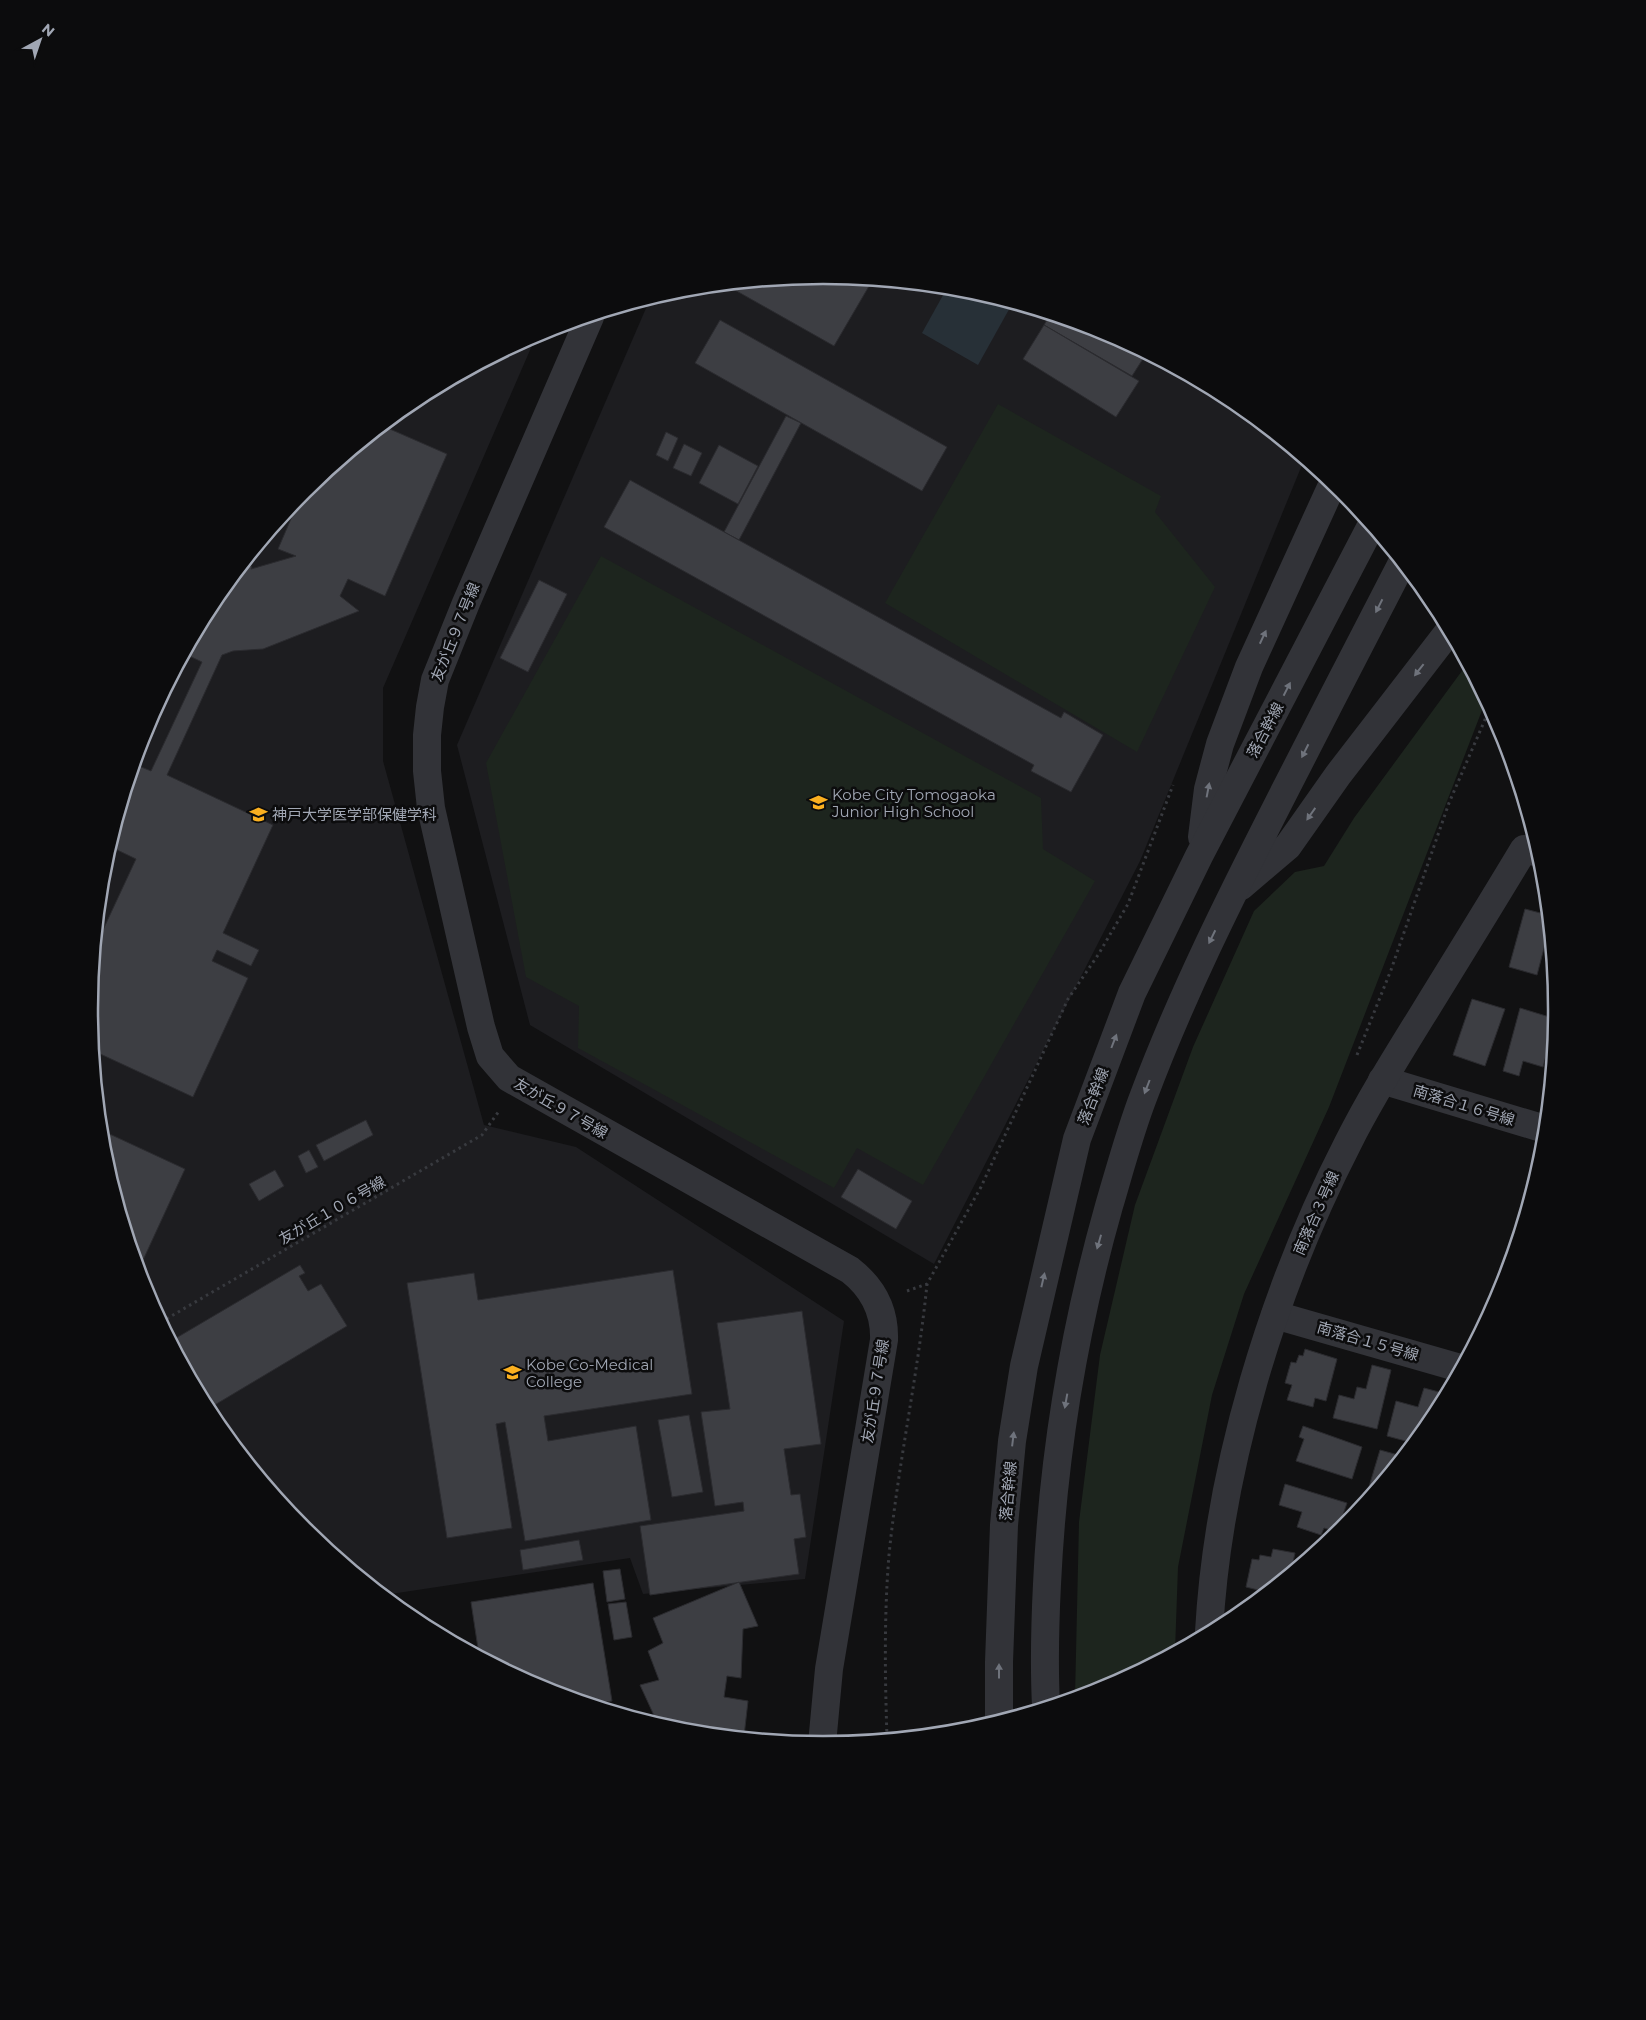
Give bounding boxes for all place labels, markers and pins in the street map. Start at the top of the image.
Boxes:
place label: Kobe City Tomogaoka Junior High School [831,785,996,821]
school or university icon: Kobe City Tomogaoka Junior High School [808,793,828,813]
school or university icon: 神戸大学医学部保健学科 [248,804,268,824]
place label: 神戸大学医学部保健学科 [272,805,437,824]
place label: Kobe Co-Medical College [526,1355,653,1391]
school or university icon: Kobe Co-Medical College [502,1363,522,1383]

